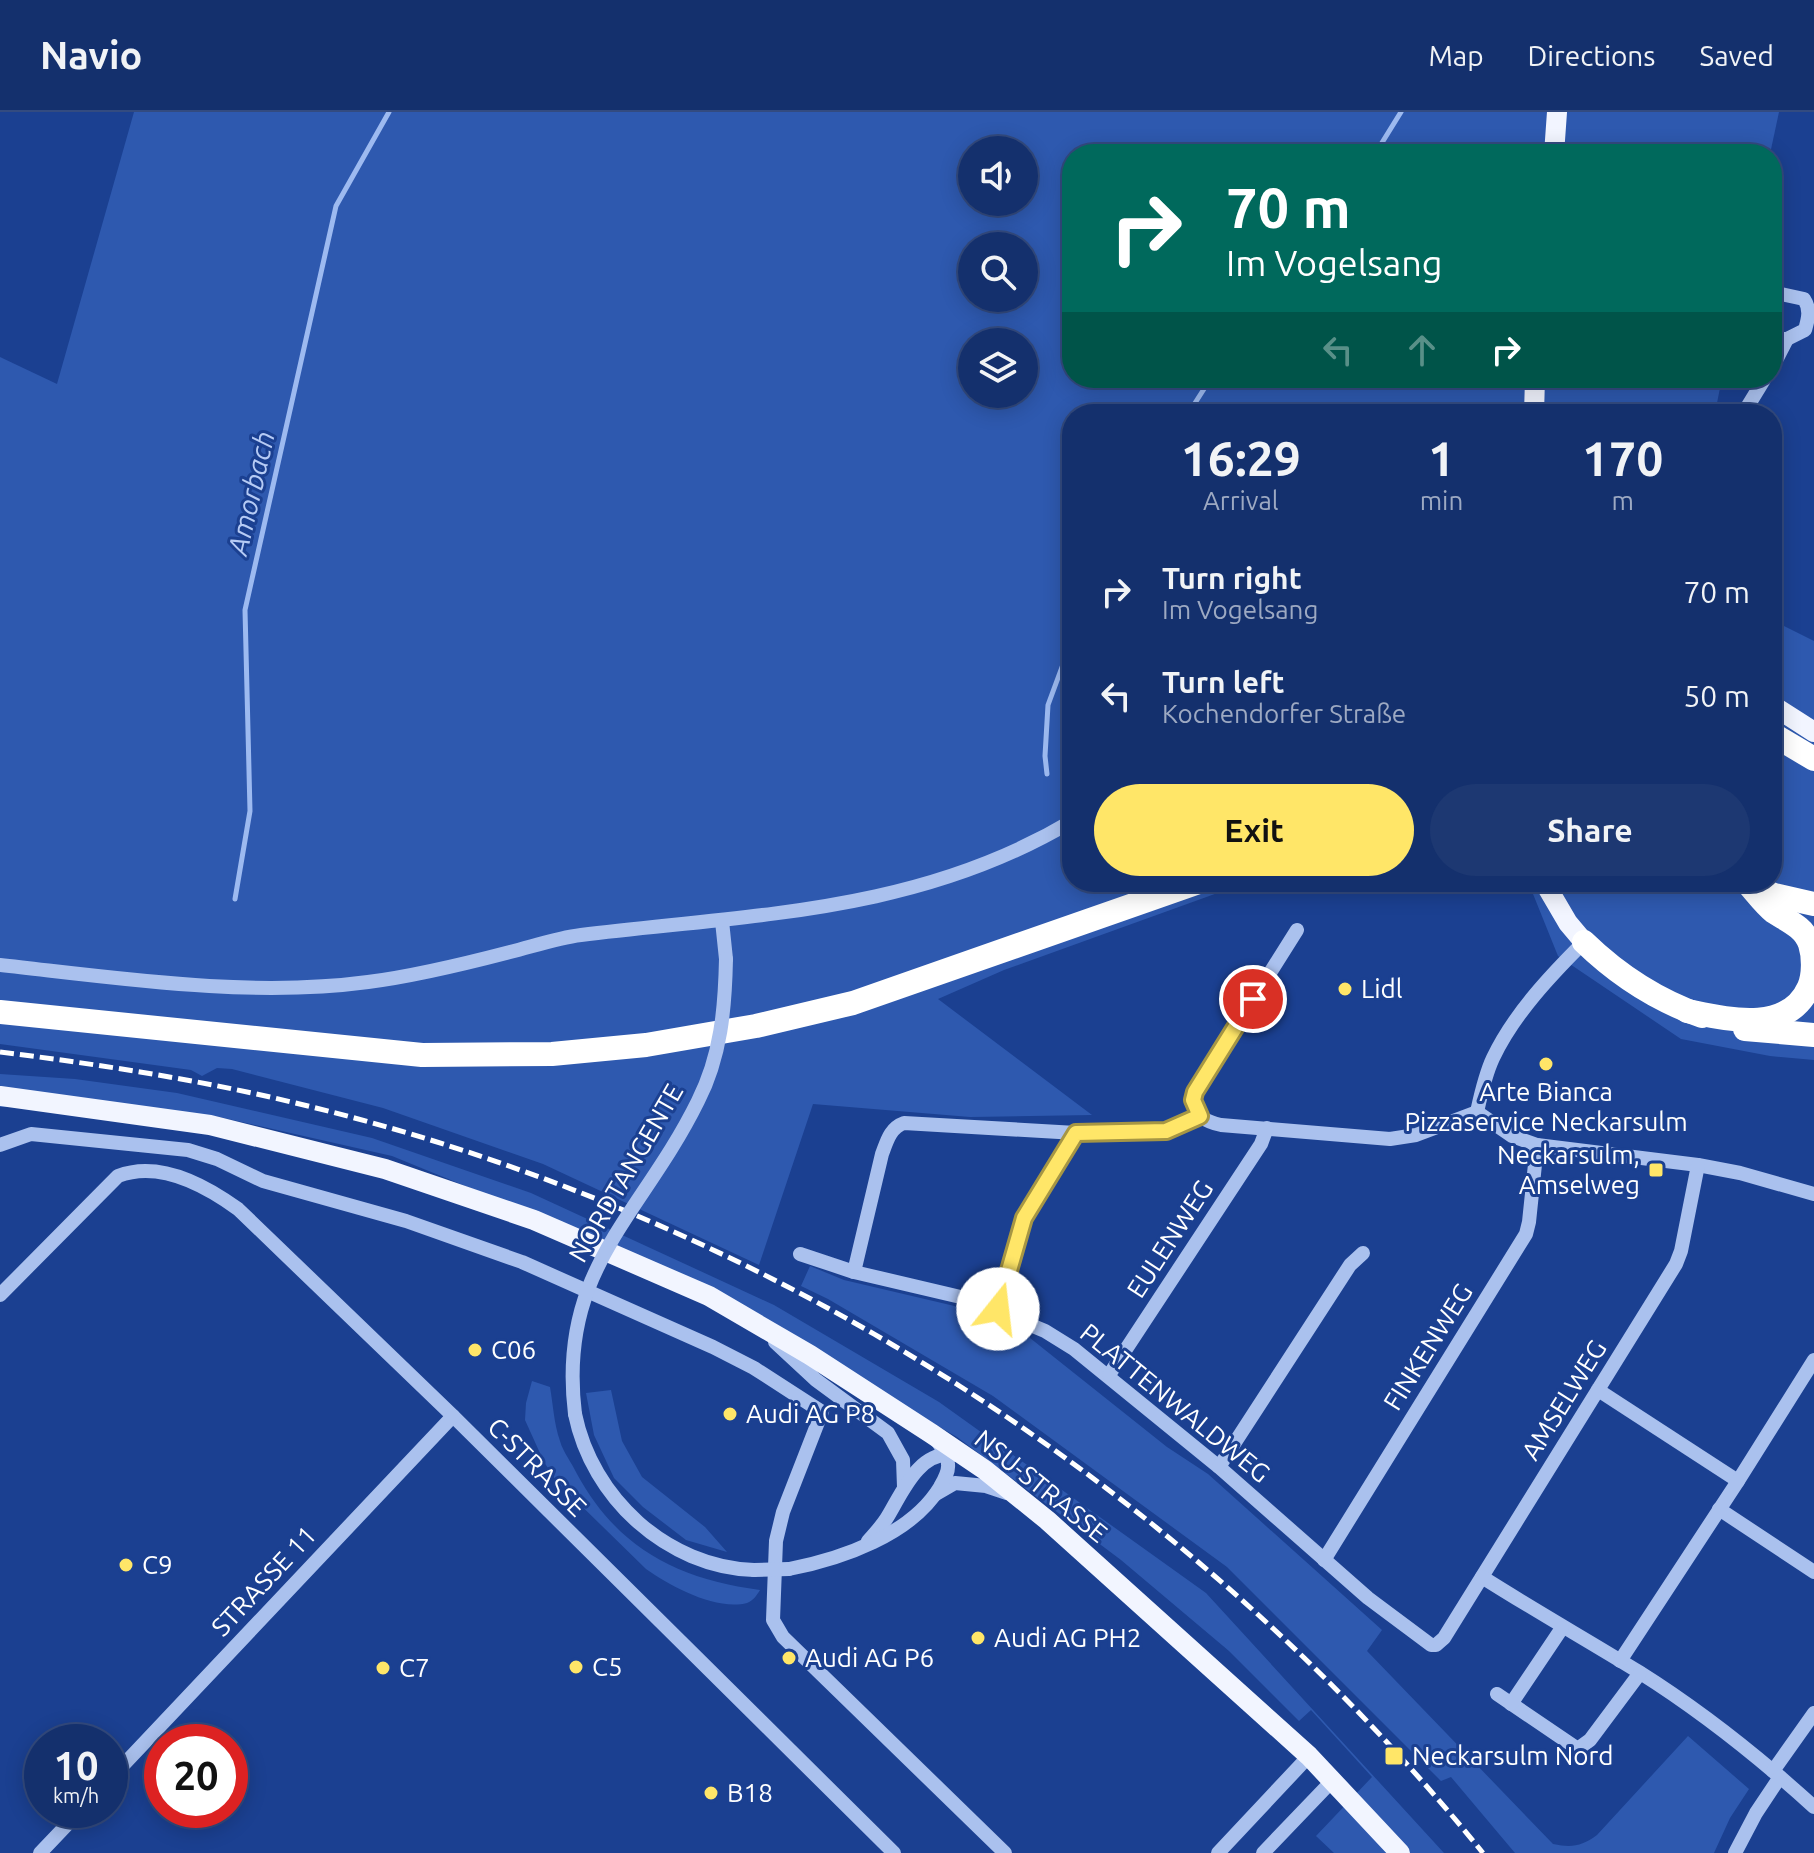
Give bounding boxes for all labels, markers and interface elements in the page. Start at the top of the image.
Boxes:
text: Navio [40,34,142,76]
text: Map [1428,40,1484,71]
text: Directions [1528,40,1655,71]
text: Saved [1699,40,1774,71]
map controls [958,136,1038,408]
button: sound [958,136,1038,216]
icon: right [1094,176,1198,280]
text: 70 m [1226,176,1351,239]
button: search [958,232,1038,312]
text: Im Vogelsang [1226,242,1443,283]
button: layers [958,328,1038,408]
icon: left [1316,328,1360,372]
icon: ahead [1400,328,1444,372]
icon: right [1484,328,1528,372]
water label: Amorbach [221,428,280,560]
text: 16:29 [1181,431,1301,485]
text: 1 [1428,431,1455,485]
text: 170 [1582,431,1663,485]
text: Arrival [1203,486,1279,515]
text: min [1420,486,1463,515]
text: m [1611,486,1634,515]
text: Turn right [1162,561,1302,595]
icon: right [1094,570,1138,614]
text: 70 m [1683,575,1750,609]
text: Im Vogelsang [1162,595,1318,624]
text: Turn left [1162,665,1284,699]
icon: left [1094,674,1138,718]
text: 50 m [1683,679,1750,713]
text: Kochendorfer Straße [1162,699,1406,728]
button: Exit [1094,784,1414,876]
button: Share [1430,784,1750,876]
pin [1219,965,1287,1033]
place label: Lidl [1361,974,1403,1003]
icon: arrive [1231,977,1275,1021]
marker: Lidl [1336,980,1354,998]
marker: Arte Bianca Pizzaservice Neckarsulm [1537,1055,1555,1073]
place label: Arte Bianca Pizzaservice Neckarsulm [1404,1077,1688,1136]
street label: NORDTANGENTE [563,1079,688,1267]
place label: Neckarsulm, Amselweg [1497,1140,1640,1199]
marker: Neckarsulm, Amselweg [1647,1161,1665,1179]
street label: EULENWEG [1121,1175,1218,1303]
position arrow [956,1267,1040,1351]
street label: FINKENWEG [1377,1278,1478,1415]
street label: PLATTENWALDWEG [1075,1317,1276,1488]
place label: C06 [491,1335,536,1364]
street label: AMSELWEG [1515,1335,1612,1465]
marker: C06 [466,1341,484,1359]
place label: Audi AG P8 [746,1399,875,1428]
marker: Audi AG P8 [721,1405,739,1423]
street label: C-STRASSE [482,1411,593,1522]
street label: NSU-STRASSE [969,1423,1113,1548]
street label: STRASSE 11 [205,1520,322,1642]
place label: C9 [142,1550,173,1579]
marker: C9 [117,1556,135,1574]
place label: Audi AG PH2 [994,1623,1141,1652]
marker: Audi AG PH2 [969,1629,987,1647]
place label: Audi AG P6 [805,1643,934,1672]
marker: Audi AG P6 [780,1649,798,1667]
place label: C5 [592,1652,623,1681]
place label: C7 [399,1653,430,1682]
marker: C5 [567,1658,585,1676]
marker: C7 [374,1659,392,1677]
speed limit sign: 20 [144,1724,248,1828]
place label: Neckarsulm Nord [1412,1741,1613,1770]
text: 10 [53,1743,99,1788]
marker: Neckarsulm Nord [1383,1745,1405,1767]
place label: B18 [727,1778,773,1807]
text: km/h [53,1784,99,1807]
marker: B18 [702,1784,720,1802]

